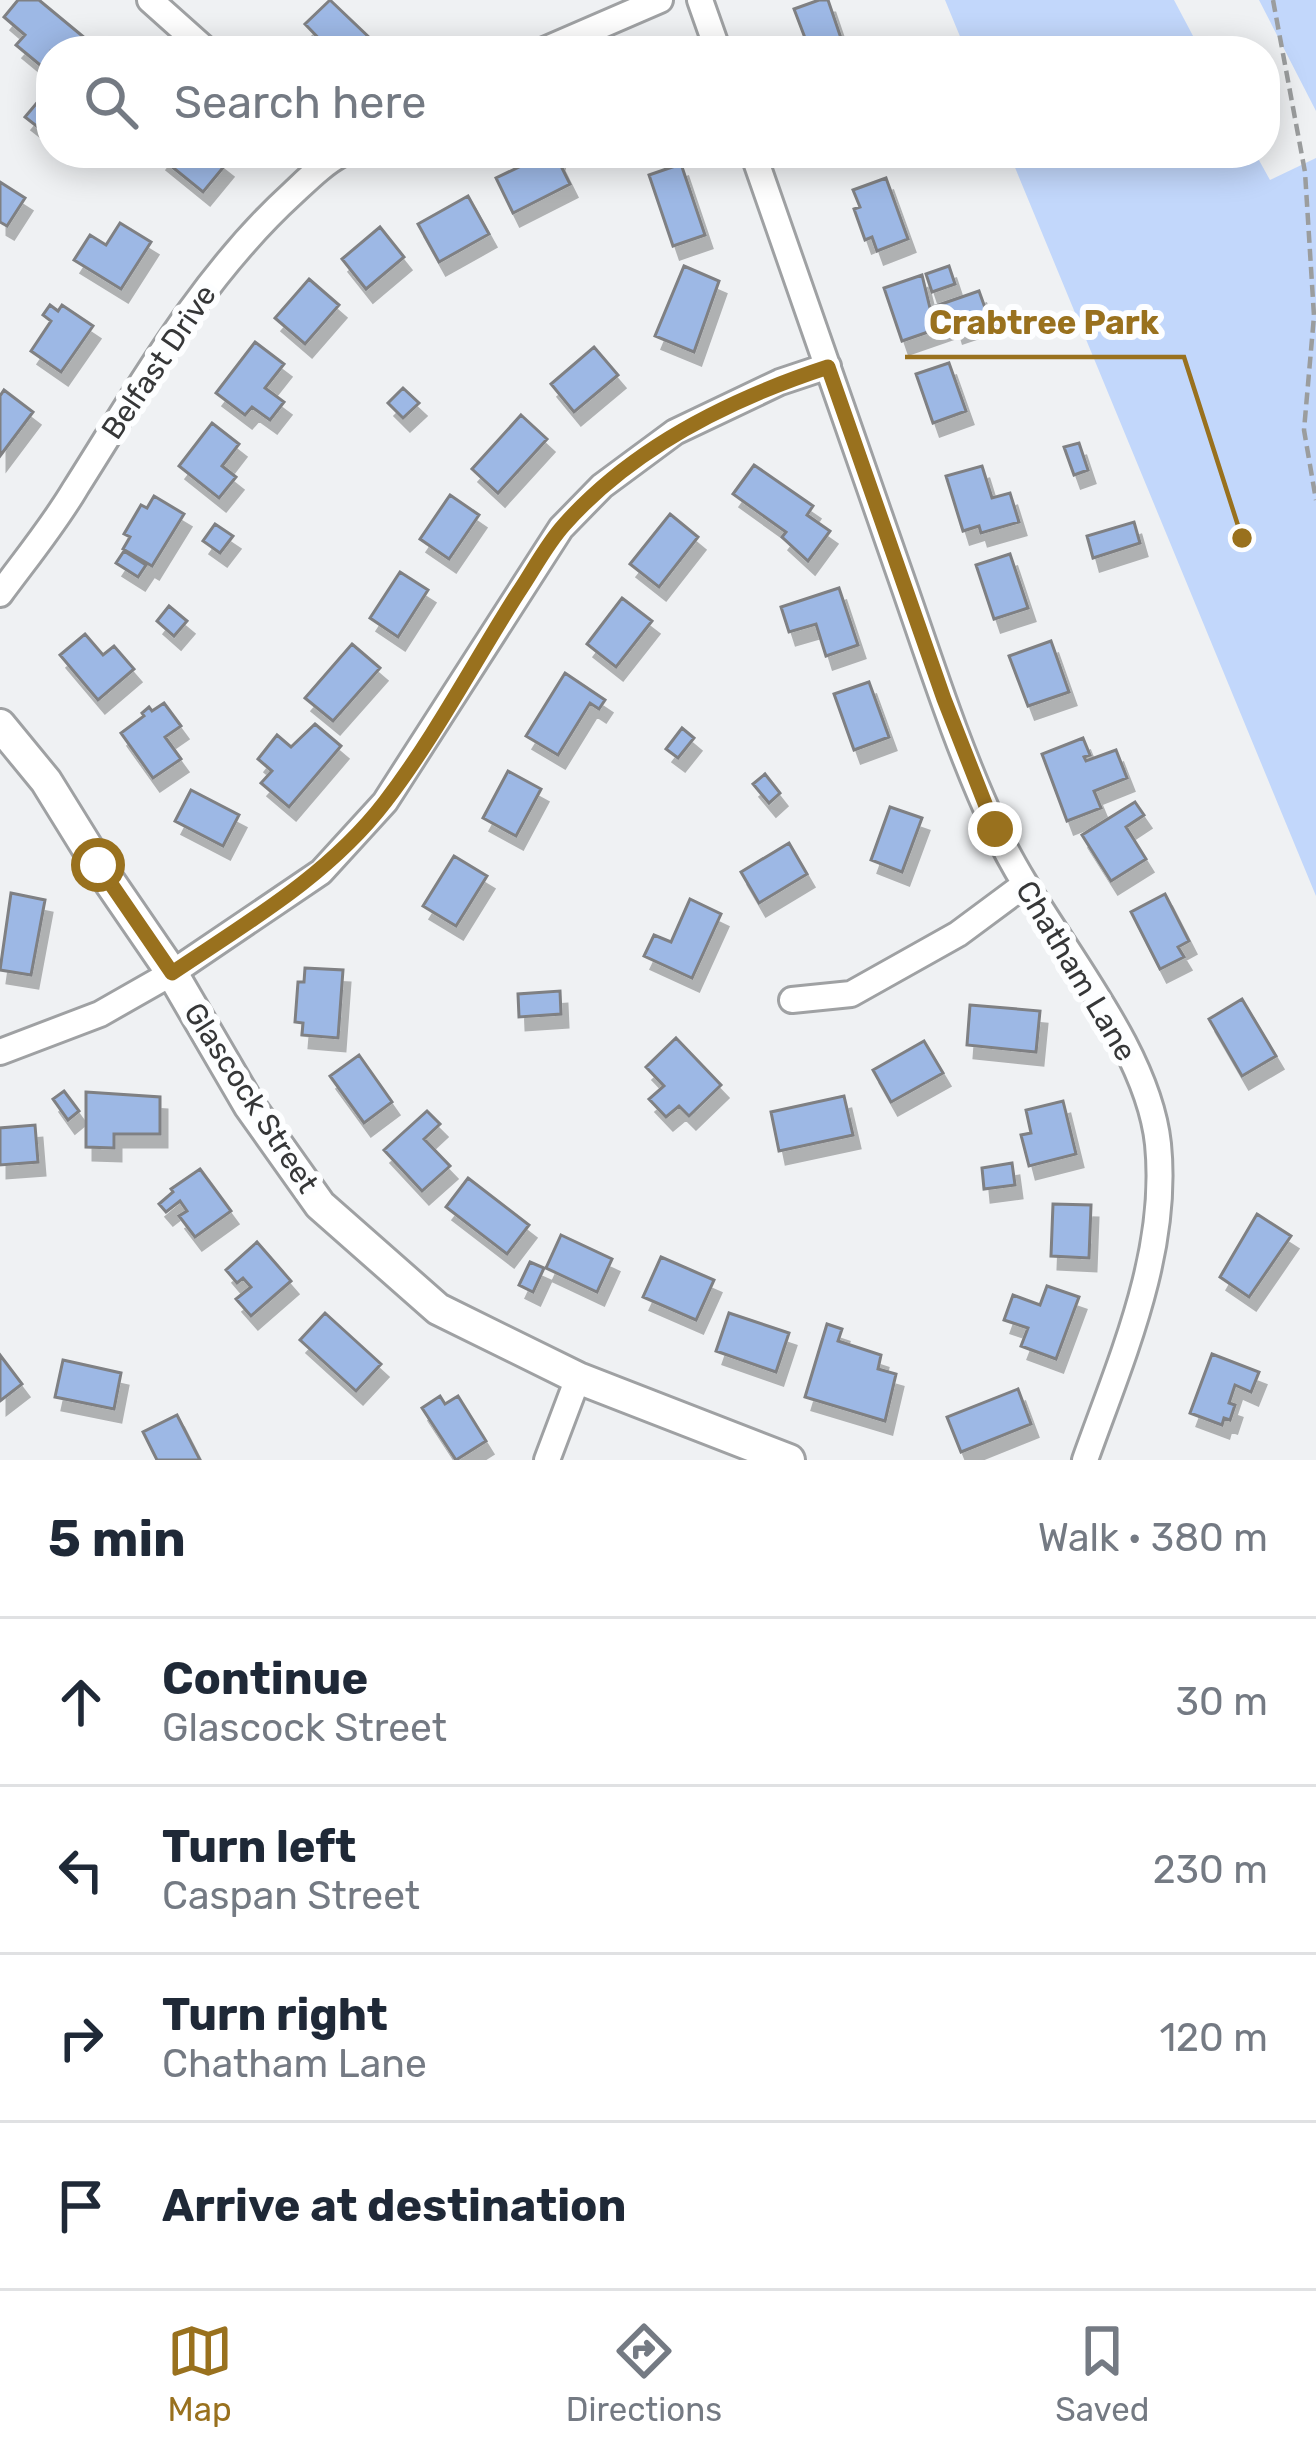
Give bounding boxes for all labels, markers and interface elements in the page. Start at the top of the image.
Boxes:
search box [36,36,1280,168]
icon: search [78,69,144,135]
text: Search here [174,76,426,129]
street label: Belfast Drive [94,278,224,446]
callout: Crabtree Park [905,288,1184,357]
text: Crabtree Park [929,303,1160,342]
route end [968,802,1022,856]
route start [71,838,125,892]
street label: Chatham Lane [1008,874,1144,1068]
street label: Glascock Street [176,996,326,1200]
text: 5 min [48,1508,186,1569]
text: Walk · 380 m [1038,1515,1268,1561]
text: Continue [162,1652,368,1705]
icon: ahead [48,1669,114,1735]
text: 30 m [1176,1679,1268,1725]
text: Glascock Street [162,1705,447,1751]
text: Turn left [162,1820,356,1873]
icon: left [48,1837,114,1903]
text: 230 m [1153,1847,1268,1893]
text: Caspan Street [162,1873,420,1919]
text: Turn right [162,1988,388,2041]
icon: right [48,2005,114,2071]
text: 120 m [1159,2015,1268,2061]
text: Chatham Lane [162,2041,427,2087]
icon: arrive [48,2173,114,2239]
text: Arrive at destination [162,2179,627,2232]
tab: Map [167,2318,233,2429]
tab: Directions [566,2318,722,2429]
tab: Saved [1055,2318,1149,2429]

